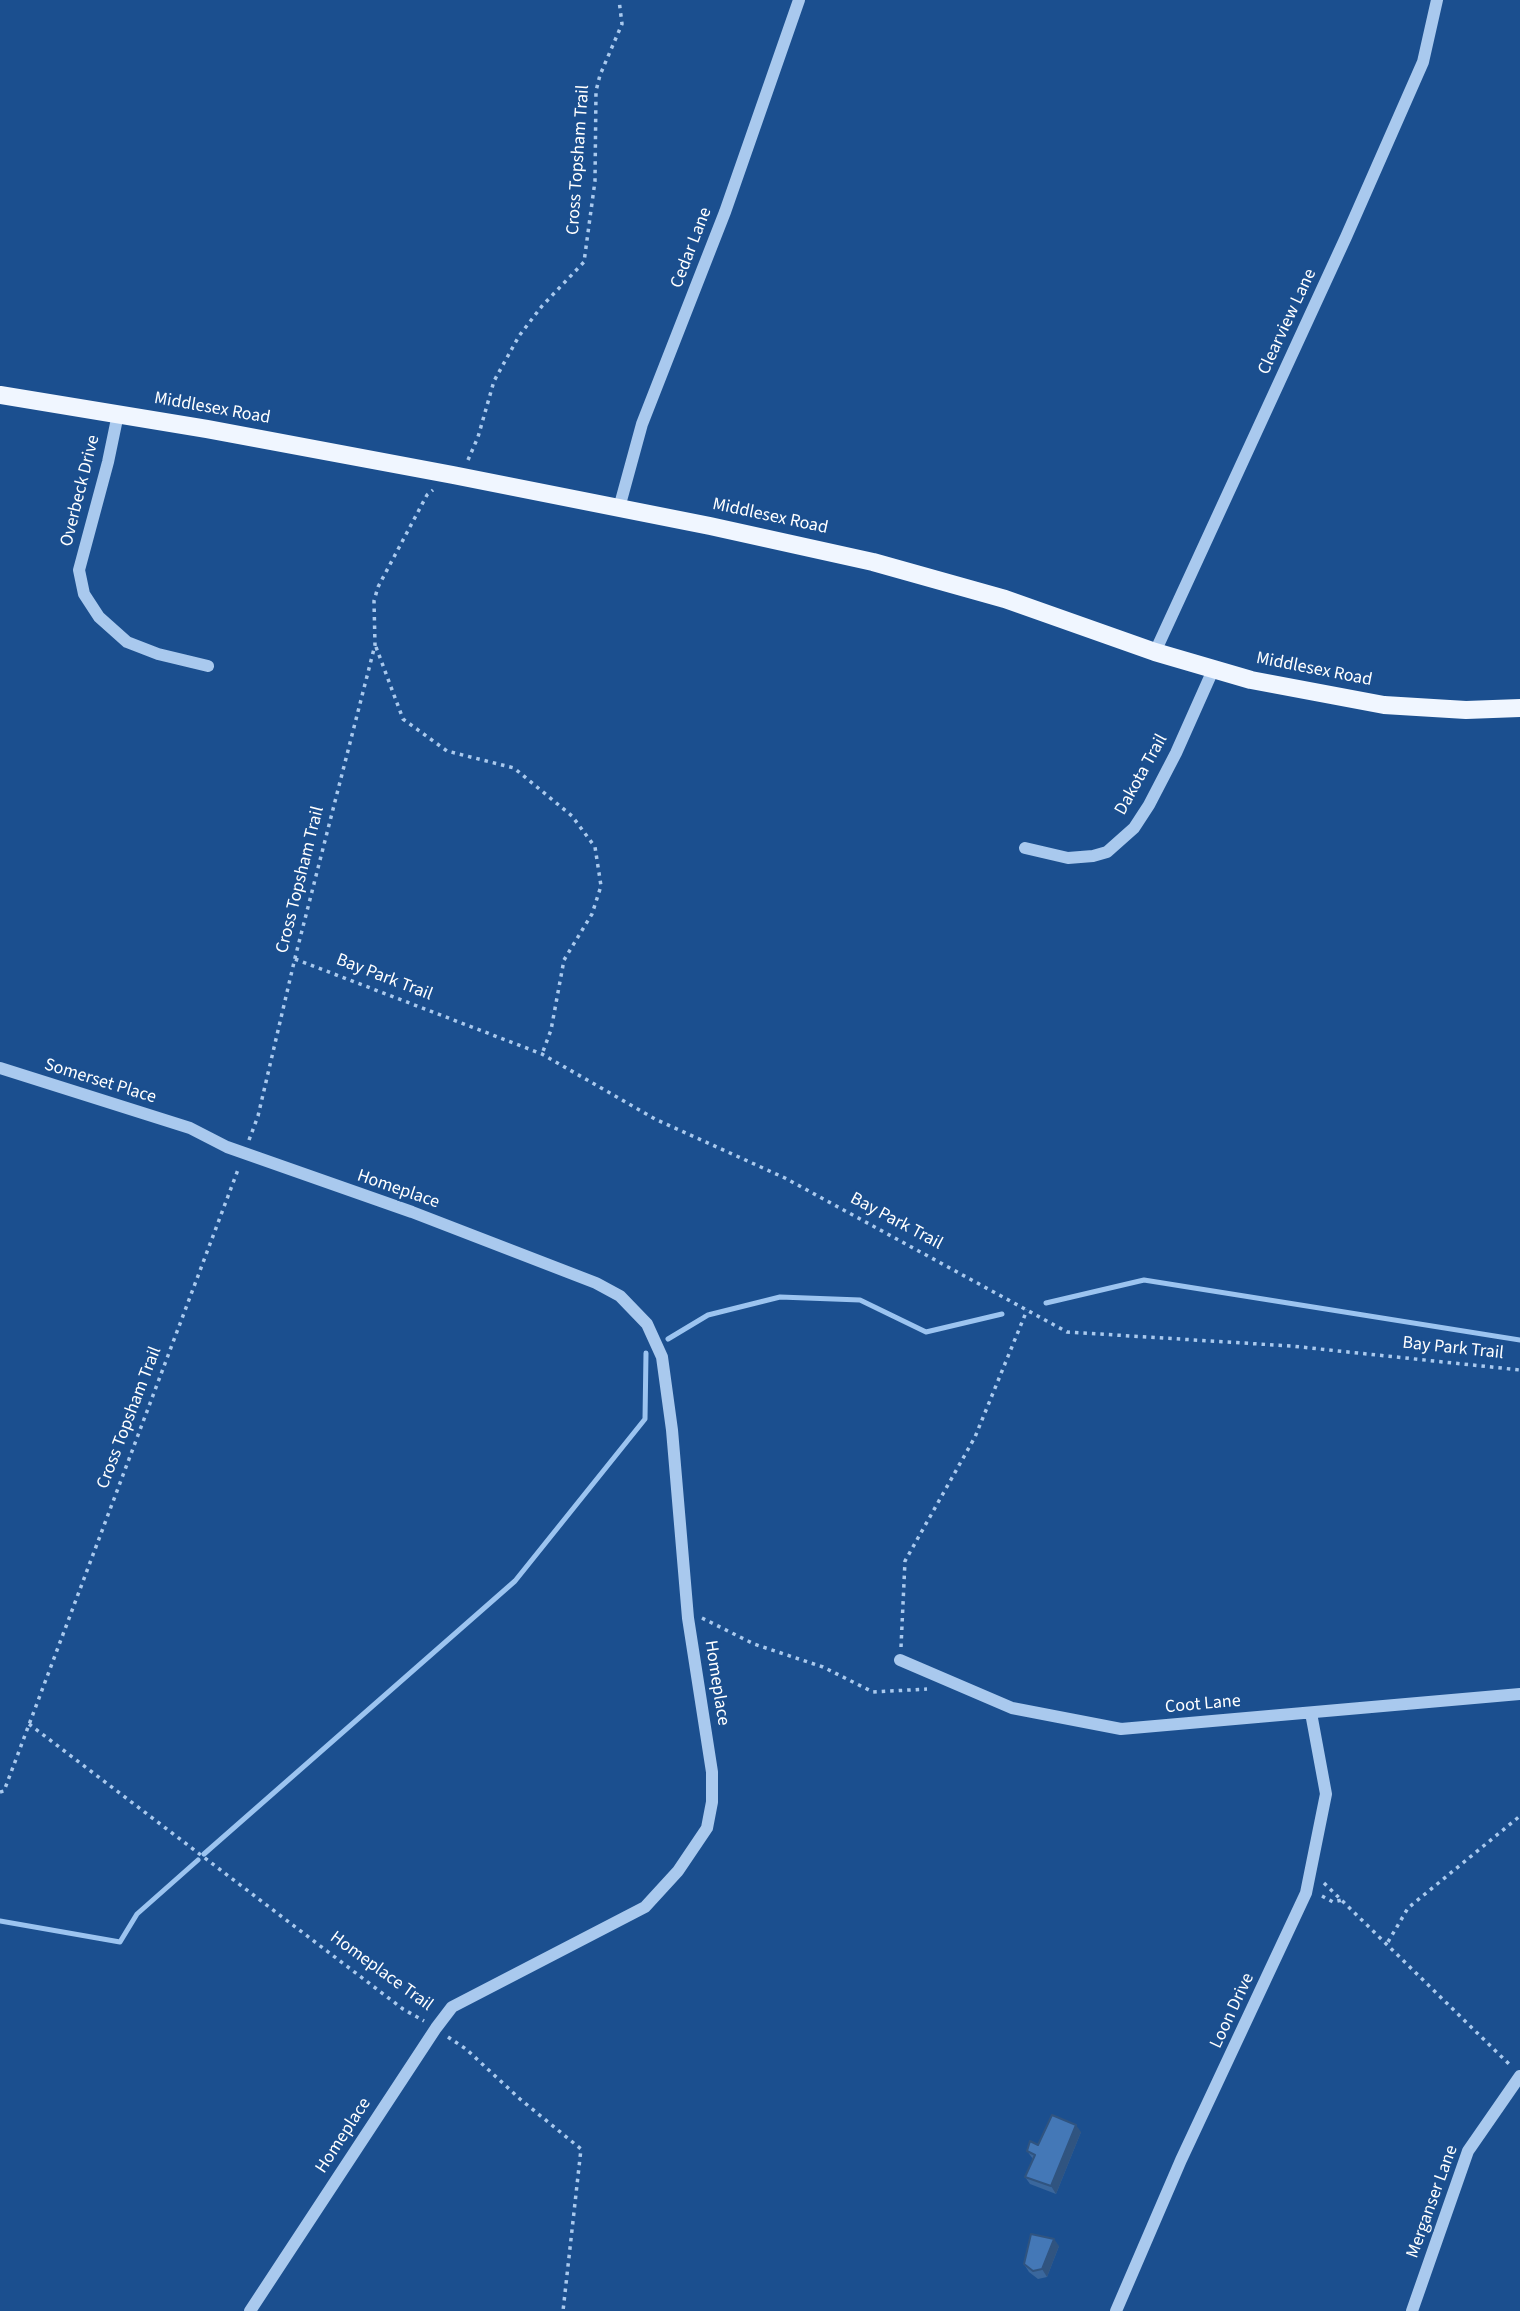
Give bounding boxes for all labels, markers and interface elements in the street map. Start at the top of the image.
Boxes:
street label: Cross Topsham Trail [563,84,595,236]
street label: Cedar Lane [667,205,717,291]
street label: Clearview Lane [1254,266,1322,378]
street label: Middlesex Road [152,388,272,430]
street label: Overbeck Drive [57,433,105,549]
street label: Middlesex Road [710,494,830,540]
street label: Middlesex Road [1254,648,1374,692]
street label: Dakota Trail [1111,731,1173,819]
street label: Cross Topsham Trail [272,804,330,956]
street label: Bay Park Trail [333,950,435,1006]
street label: Somerset Place [41,1055,159,1109]
street label: Homeplace [354,1166,442,1214]
street label: Bay Park Trail [846,1189,946,1255]
street label: Bay Park Trail [1401,1333,1505,1365]
street label: Cross Topsham Trail [93,1344,167,1492]
street label: Homeplace [699,1639,733,1727]
street label: Coot Lane [1164,1691,1242,1719]
street label: Homeplace Trail [325,1927,437,2017]
street label: Loon Drive [1206,1970,1260,2052]
street label: Homeplace [312,2094,376,2178]
street label: Merganser Lane [1403,2143,1463,2261]

